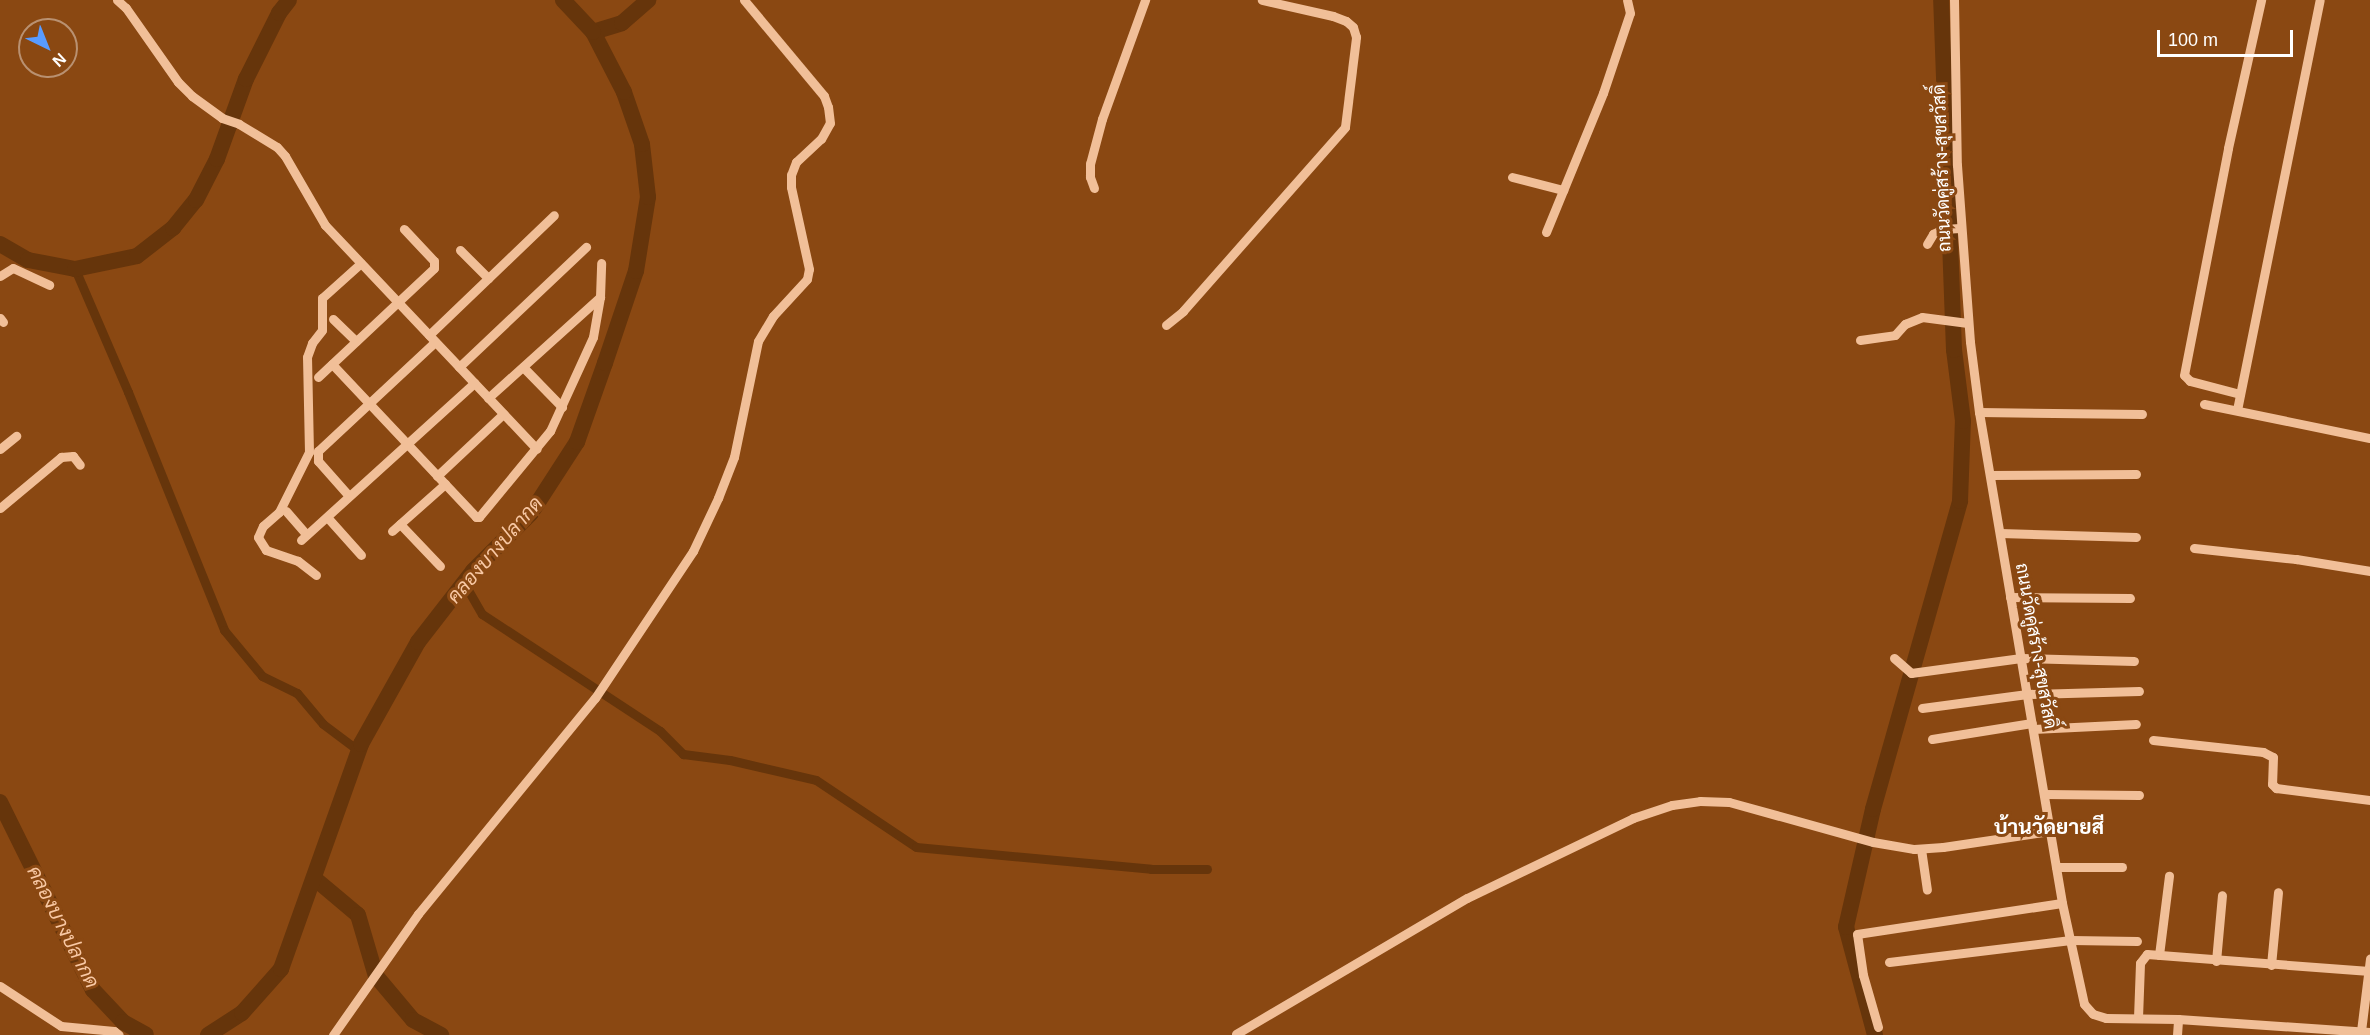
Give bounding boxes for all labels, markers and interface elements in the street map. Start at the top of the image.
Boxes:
north arrow [18,18,78,78]
scale bar [2160,18,2296,56]
text: 100 m [2168,30,2218,50]
text: N [49,50,69,70]
street label: ถนนวัดคู่สร้าง-สุขสวัสดิ์ [1928,84,1956,252]
water label: คลองบางปลากด [442,492,548,608]
street label: ถนนวัดคู่สร้าง-สุขสวัสดิ์ [2011,561,2061,731]
district label: บ้านวัดยายสี [1994,814,2104,840]
water label: คลองบางปลากด [22,862,104,992]

